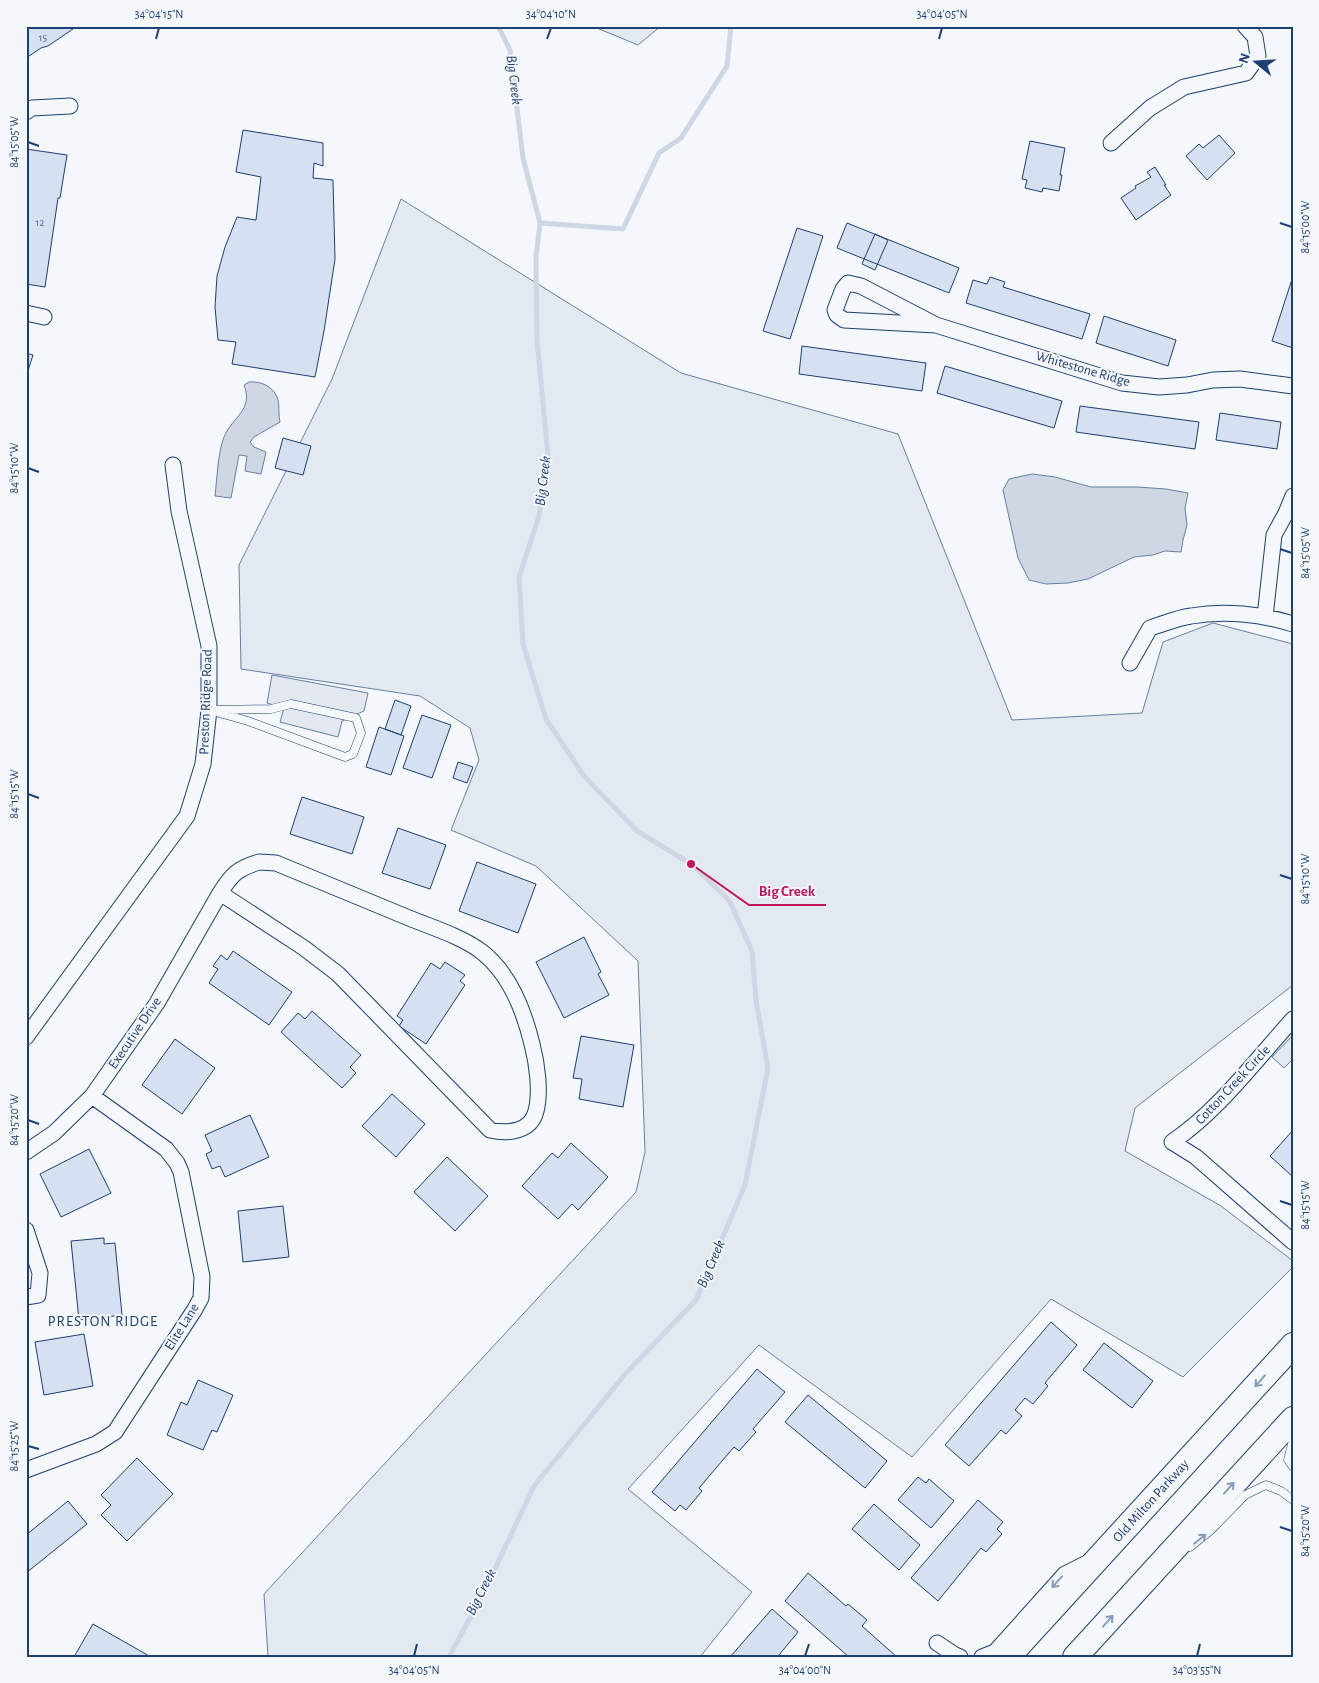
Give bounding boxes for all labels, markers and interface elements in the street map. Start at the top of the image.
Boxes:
text: 34°04'15"N [134,8,184,20]
text: 34°04'10"N [526,8,576,20]
text: 34°04'05"N [916,8,968,20]
house number: 15 [39,32,48,43]
north arrow [1232,38,1282,88]
text: N [1236,51,1253,65]
water label: Big Creek [504,54,525,106]
text: 84°15'05"W [8,116,20,168]
text: 84°15'00"W [1299,200,1311,254]
house number: 12 [36,217,44,228]
street label: Whitestone Ridge [1034,349,1132,389]
text: 84°15'10"W [8,442,20,493]
water label: Big Creek [533,455,554,507]
text: 84°15'05"W [1299,527,1311,579]
street label: Preston Ridge Road [197,649,215,755]
text: 84°15'15"W [8,769,20,819]
text: 84°15'10"W [1299,853,1311,904]
callout: Big Creek [749,875,826,905]
text: Big Creek [759,884,816,899]
street label: Executive Drive [106,995,164,1071]
street label: Cotton Creek Circle [1193,1043,1273,1127]
text: 84°15'20"W [8,1094,20,1146]
text: 84°15'15"W [1299,1180,1311,1230]
water label: Big Creek [694,1238,728,1290]
street label: Elite Lane [162,1301,202,1353]
district label: PRESTON RIDGE [48,1314,158,1329]
one-way arrow [1254,1374,1266,1387]
text: 84°15'25"W [8,1420,20,1471]
street label: Old Milton Parkway [1110,1457,1192,1545]
one-way arrow [1223,1482,1235,1494]
text: 84°15'20"W [1299,1505,1311,1557]
one-way arrow [1193,1534,1206,1545]
water label: Big Creek [463,1566,499,1618]
one-way arrow [1052,1575,1063,1588]
one-way arrow [1102,1614,1114,1627]
text: 34°04'05"N [388,1664,440,1676]
text: 34°04'00"N [779,1664,831,1676]
text: 34°03'55"N [1172,1664,1222,1676]

